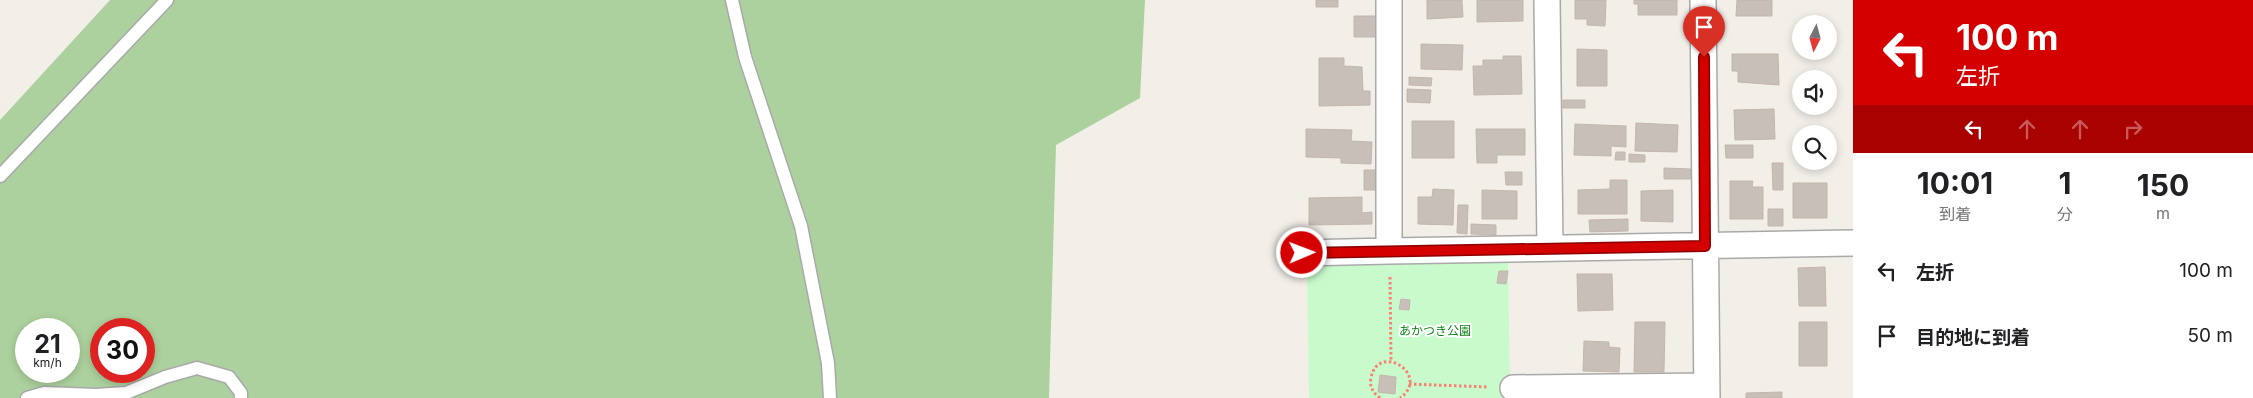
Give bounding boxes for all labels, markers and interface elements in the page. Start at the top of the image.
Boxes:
pin [1683,6,1725,57]
icon: arrive [1690,13,1718,41]
north arrow [1792,15,1838,60]
map controls [1792,15,1837,170]
text: 100 m [1956,16,2059,58]
icon: left [1873,20,1938,85]
text: 左折 [1956,63,2000,89]
button: sound [1792,70,1837,115]
icon: left [1960,115,1988,143]
icon: ahead [2013,115,2041,143]
icon: ahead [2066,115,2094,143]
icon: right [2119,115,2147,143]
button: search [1792,125,1837,170]
text: 10:01 [1917,165,1993,201]
text: 1 [2059,165,2071,201]
text: 150 [2137,167,2189,203]
text: m [2156,203,2170,223]
text: 到着 [1939,204,1971,224]
text: 分 [2057,204,2073,224]
position arrow [1275,226,1327,278]
icon: left [1873,257,1901,285]
text: 100 m [2179,259,2233,282]
text: 左折 [1916,261,1954,284]
speed limit sign: 30 [90,318,155,383]
icon: arrive [1873,322,1901,350]
park label: あかつき公園 [1399,323,1471,338]
text: 50 m [2187,324,2233,347]
text: 目的地に到着 [1916,326,2030,349]
text: 21 [34,329,61,359]
text: km/h [33,355,62,370]

